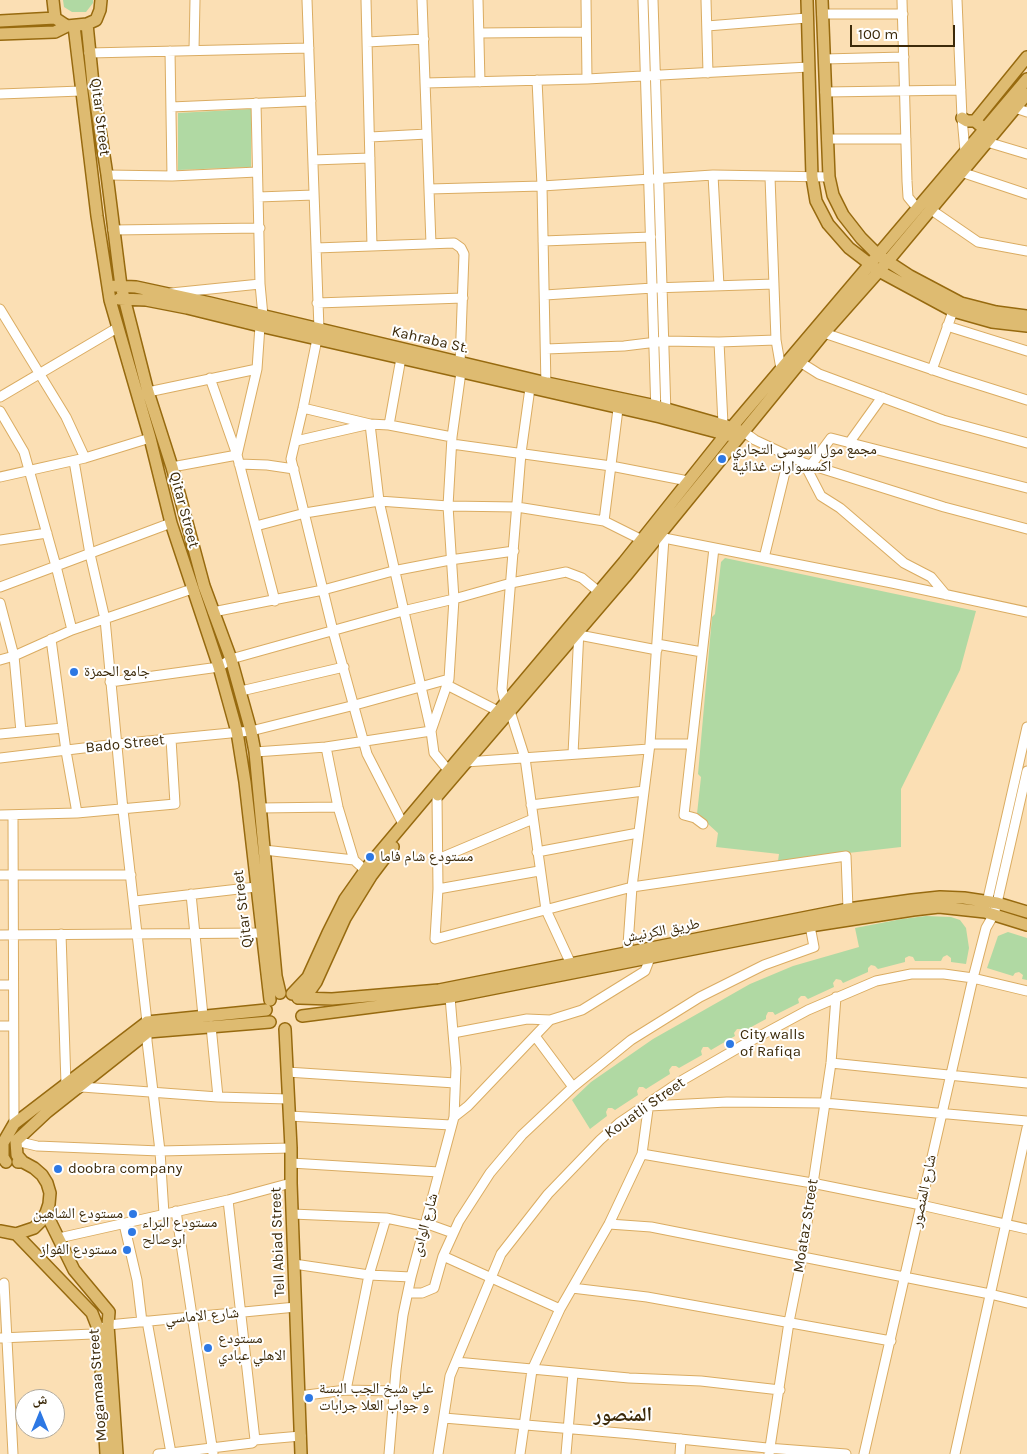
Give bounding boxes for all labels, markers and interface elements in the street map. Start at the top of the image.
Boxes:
scale bar [852,15,957,47]
text: 100 m [858,25,898,43]
street label: Qitar Street [86,77,114,157]
street label: Kahraba St. [390,322,470,358]
place label: مجمع مول الموسى التجاري اكسسوارات غذائية [732,441,877,476]
marker: مجمع مول الموسى التجاري اكسسوارات غذائية [716,453,728,465]
street label: Qitar Street [165,470,203,550]
place label: جامع الحمزة [84,663,150,681]
marker: جامع الحمزة [68,666,80,678]
street label: Bado Street [85,731,165,757]
place label: مستودع شام فاما [380,848,473,866]
marker: مستودع شام فاما [364,851,376,863]
street label: Qitar Street [229,869,257,949]
street label: طريق الكرنيش [621,915,701,947]
place label: City walls of Rafiqa [740,1026,805,1061]
marker: City walls of Rafiqa [724,1038,736,1050]
street label: Kouatli Street [601,1074,689,1142]
street label: شارع المنصور [908,1153,940,1229]
place label: doobra company [68,1160,182,1178]
marker: doobra company [52,1163,64,1175]
street label: Moataz Street [790,1178,822,1274]
street label: Tell Abiad Street [267,1187,289,1297]
street label: شارع الوادى [408,1191,442,1259]
place label: مستودع الشاهين [33,1205,123,1223]
marker: مستودع الشاهين [127,1208,139,1220]
place label: مستودع البراء ابوصالح [142,1214,217,1249]
marker: مستودع البراء ابوصالح [126,1226,138,1238]
place label: مستودع الفواز [40,1241,117,1259]
marker: مستودع الفواز [121,1244,133,1256]
street label: شارع الاماسي [164,1304,240,1328]
street label: Mogamaa Street [85,1328,111,1442]
place label: مستودع الاهلي عبادي [218,1330,286,1365]
marker: مستودع الاهلي عبادي [202,1342,214,1354]
place label: علي شيخ الجب البسة و جواب العلا جرابات [319,1380,433,1415]
north arrow [15,1389,65,1439]
text: ش [33,1391,47,1408]
marker: علي شيخ الجب البسة و جواب العلا جرابات [303,1392,315,1404]
district label: المنصور [594,1403,652,1427]

